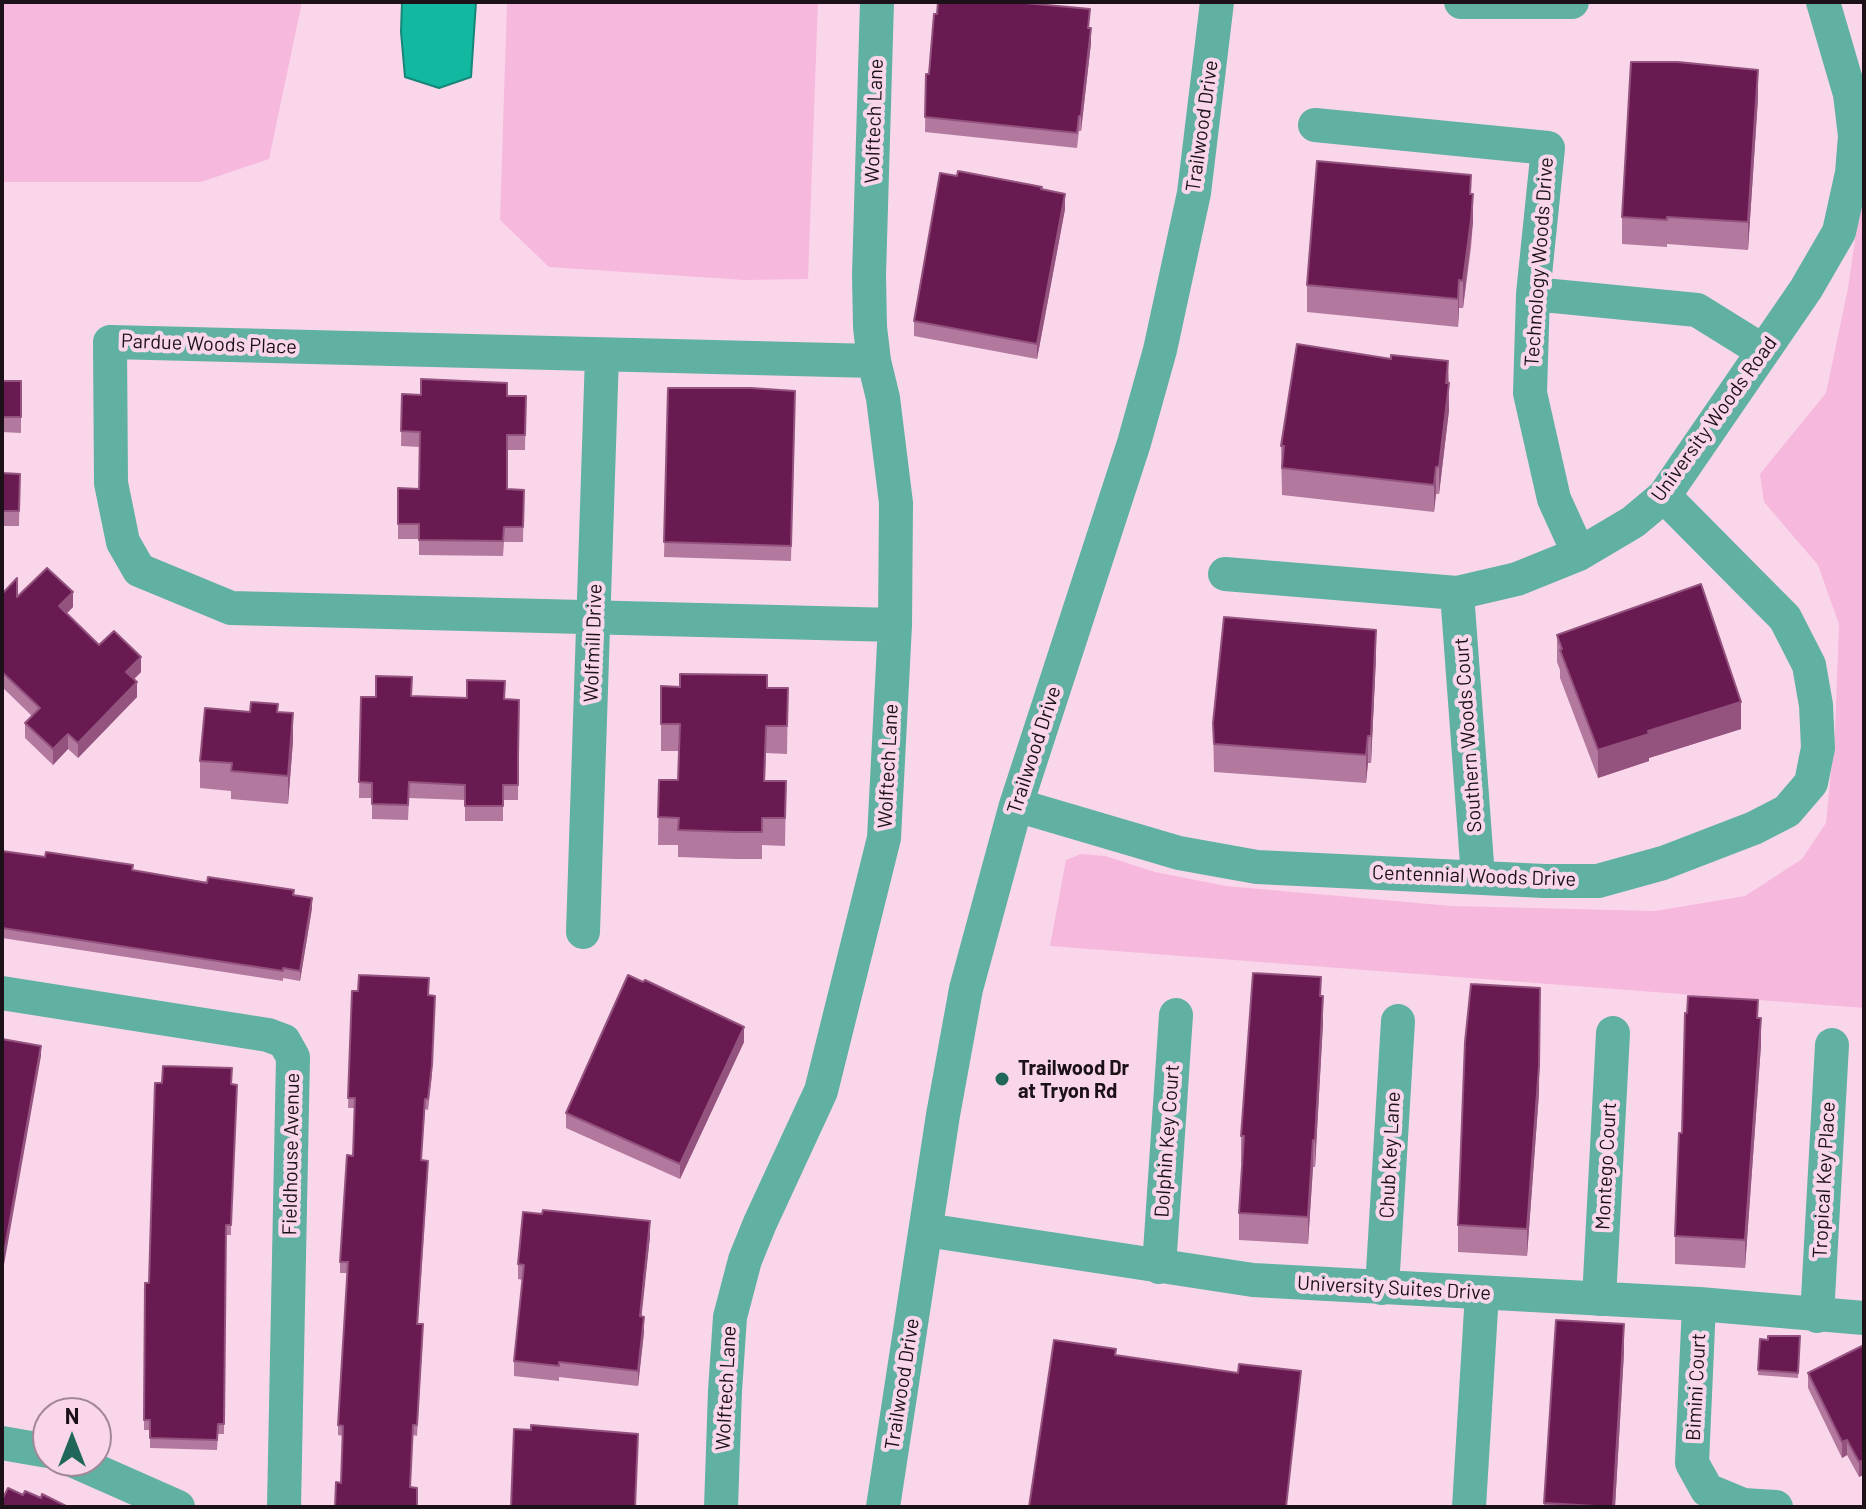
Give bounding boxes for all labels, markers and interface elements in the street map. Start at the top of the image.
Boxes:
street label: Wolftech Lane [860,58,888,184]
street label: Trailwood Drive [1181,59,1223,193]
street label: Technology Woods Drive [1520,156,1558,368]
street label: Pardue Woods Place [121,329,297,359]
street label: University Woods Road [1646,332,1782,506]
street label: Wolfmill Drive [579,583,607,703]
street label: Southern Woods Court [1449,637,1487,833]
street label: Trailwood Drive [1002,683,1066,817]
street label: Wolftech Lane [873,703,903,829]
street label: Centennial Woods Drive [1372,860,1576,892]
place label: Trailwood Dr at Tryon Rd [1018,1056,1129,1103]
street label: Dolphin Key Court [1150,1064,1184,1218]
marker: Trailwood Dr at Tryon Rd [993,1070,1011,1088]
street label: Fieldhouse Avenue [278,1072,304,1236]
street label: Chub Key Lane [1375,1091,1405,1219]
street label: Tropical Key Place [1808,1101,1840,1259]
street label: Montego Court [1591,1102,1621,1230]
street label: University Suites Drive [1296,1271,1492,1305]
street label: Trailwood Drive [880,1317,924,1451]
street label: Wolftech Lane [711,1325,741,1451]
street label: Bimini Court [1681,1333,1711,1441]
north arrow [32,1397,112,1477]
text: N [65,1402,79,1428]

